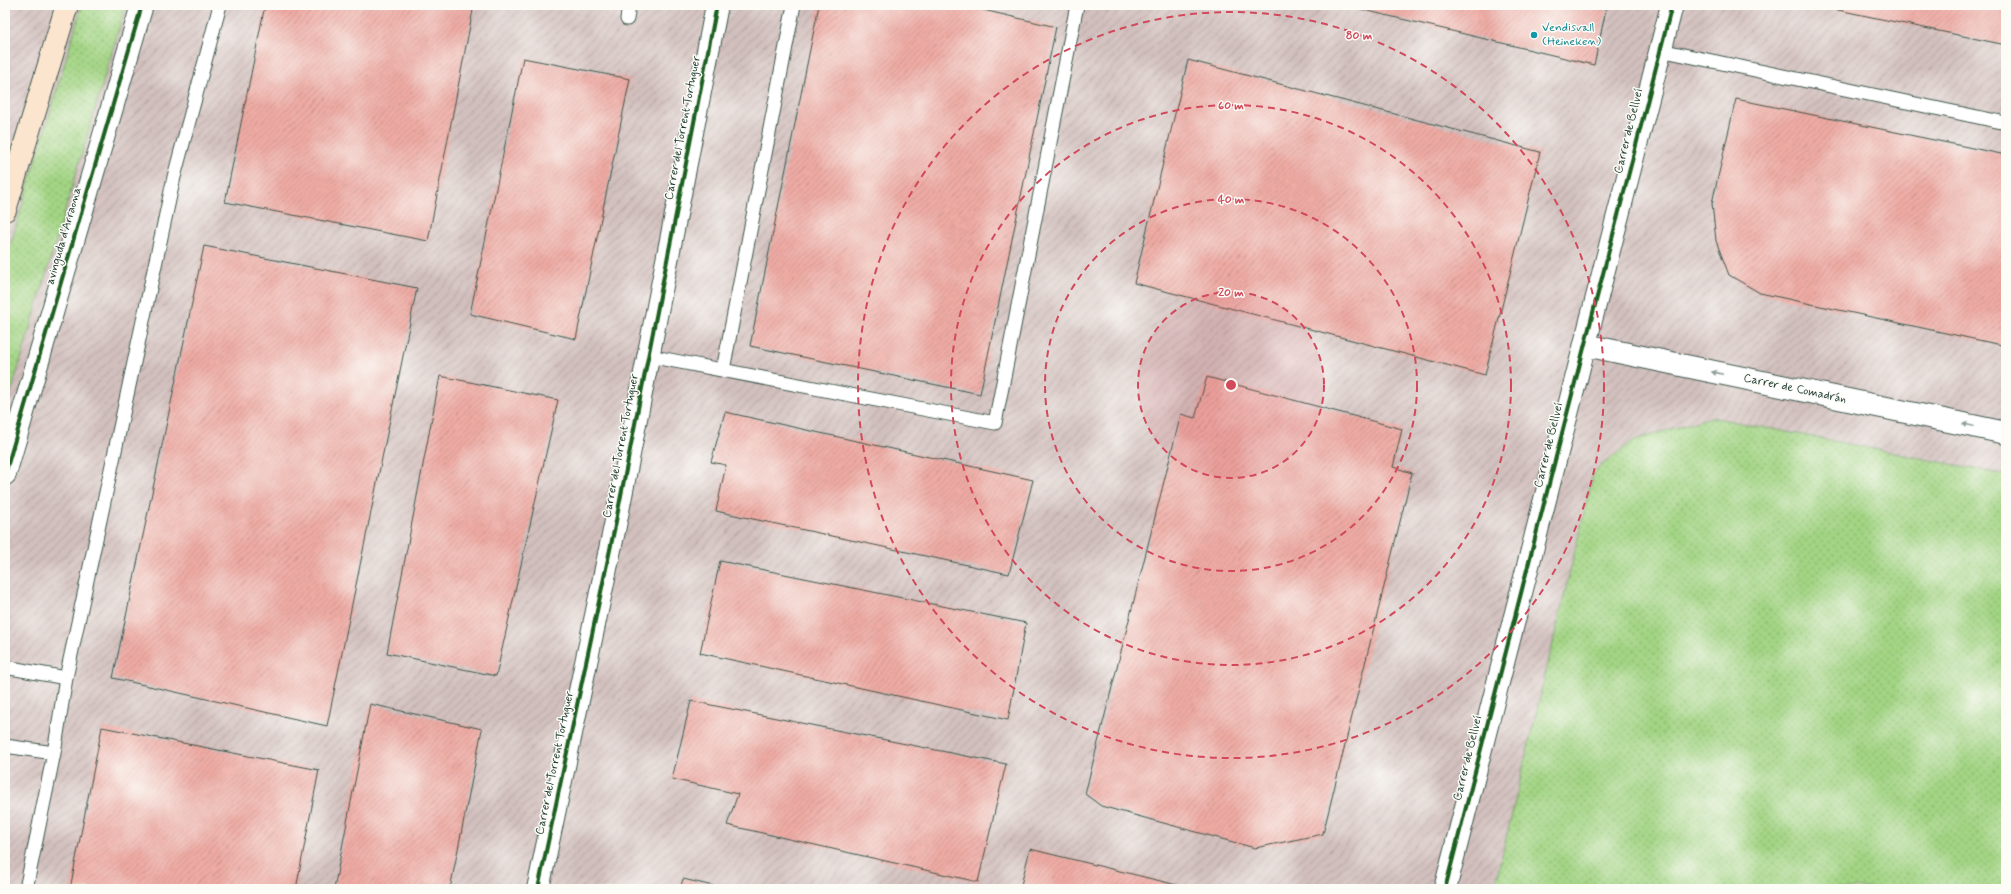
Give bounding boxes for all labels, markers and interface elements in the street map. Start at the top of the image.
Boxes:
place label: Vendisvall (Heineken) [1542,20,1602,50]
text: 80 m [1346,28,1373,44]
marker: Vendisvall (Heineken) [1529,30,1539,40]
street label: Carrer del Torrent Tortuguer [661,55,705,201]
street label: Carrer de Bellveí [1611,87,1647,175]
text: 60 m [1218,98,1244,114]
street label: avinguda d'Arraona [42,186,86,286]
text: 40 m [1218,192,1245,208]
text: 20 m [1218,285,1244,301]
one-way arrow [1711,369,1723,375]
street label: Carrer de Comadrán [1742,370,1848,408]
street label: Carrer del Torrent Tortuguer [599,373,643,519]
centre of rings [1224,378,1238,392]
street label: Carrer de Bellveí [1531,401,1567,489]
one-way arrow [1962,422,1974,428]
street label: Carrer del Torrent Tortuguer [532,690,578,836]
street label: Carrer de Bellveí [1450,714,1486,802]

